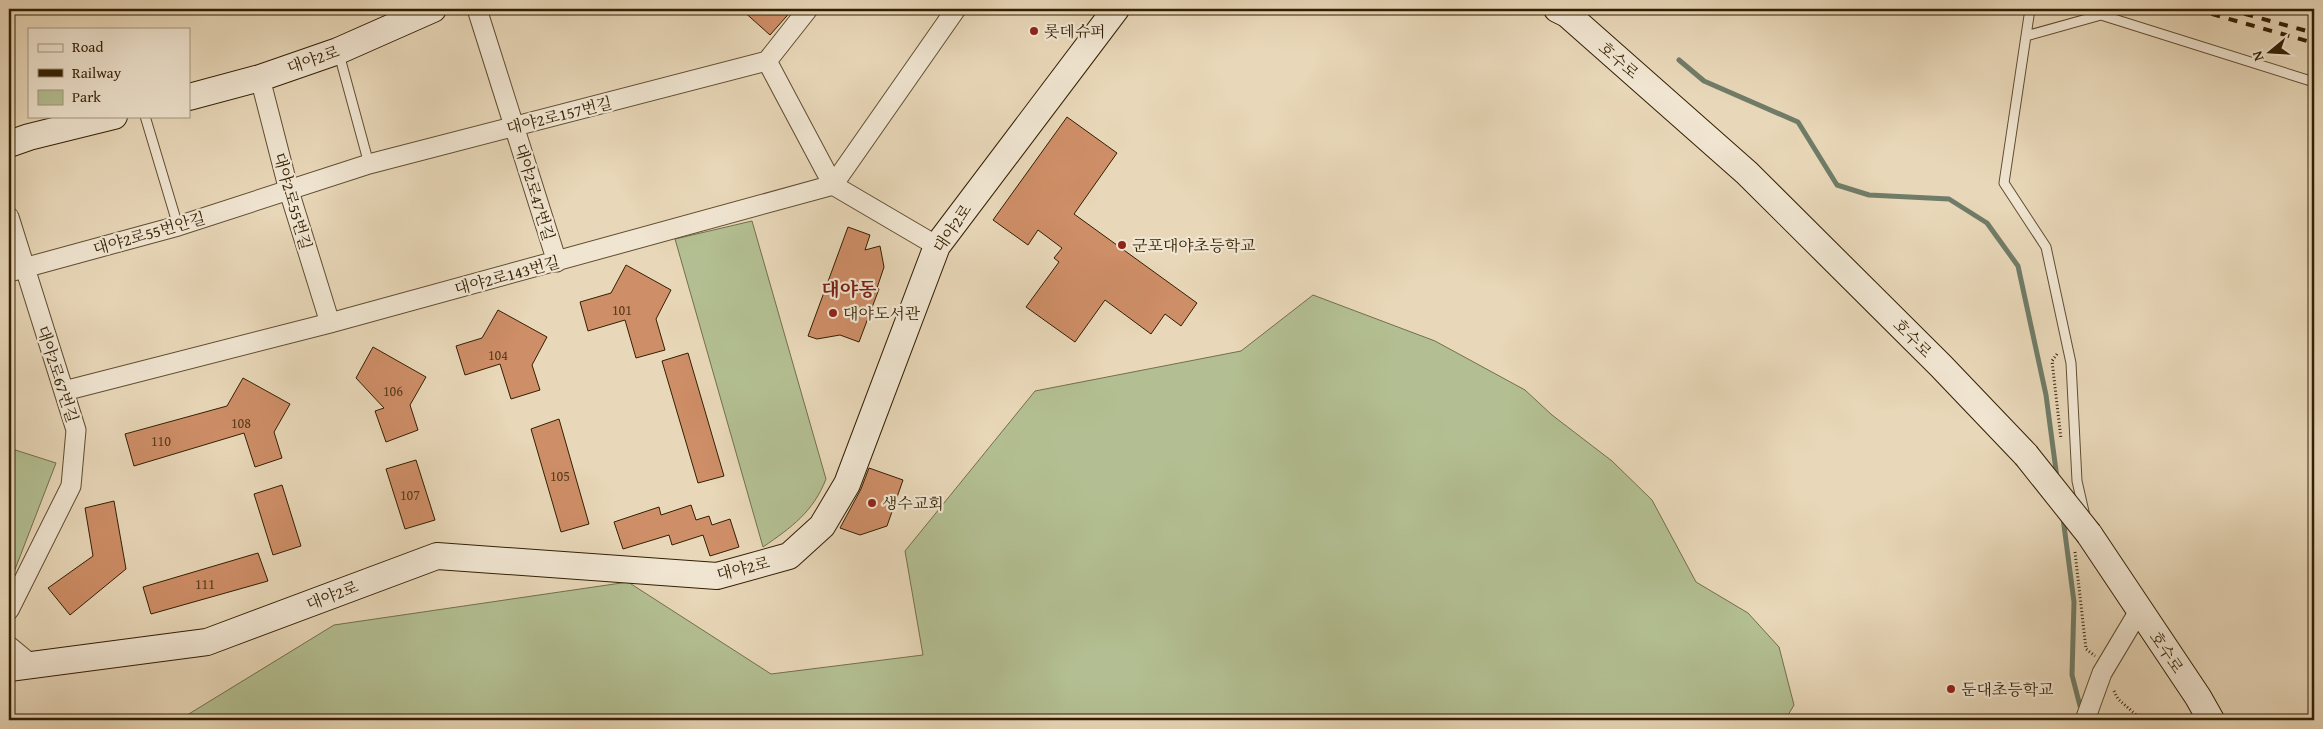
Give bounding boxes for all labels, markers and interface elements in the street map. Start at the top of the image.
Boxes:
place label: 롯데슈퍼 [1044,19,1106,43]
marker: 롯데슈퍼 [1028,25,1040,37]
legend [28,28,190,118]
north arrow [2246,28,2296,78]
text: Road [72,36,103,57]
street label: 호수로 [1594,36,1645,85]
street label: 대야2로 [284,39,343,79]
text: N [2246,48,2269,64]
text: Railway [72,62,122,83]
text: Park [72,86,101,107]
street label: 대야2로157번길 [504,90,614,140]
street label: 대야2로47번길 [509,140,561,244]
street label: 대야2로55번길 [268,149,318,253]
street label: 대야2로 [927,198,977,257]
street label: 대야2로55번안길 [90,205,208,261]
place label: 군포대야초등학교 [1132,233,1256,257]
marker: 군포대야초등학교 [1116,239,1128,251]
street label: 대야2로143번길 [452,249,562,301]
district label: 대야동 [821,275,877,303]
house number: 101 [612,300,632,320]
place label: 대야도서관 [843,301,921,325]
marker: 대야도서관 [827,307,839,319]
street label: 호수로 [1888,313,1938,363]
street label: 대야2로67번길 [31,323,85,425]
house number: 104 [488,345,508,365]
house number: 106 [383,381,403,401]
house number: 108 [231,413,251,433]
house number: 110 [151,431,171,451]
house number: 105 [550,466,570,486]
house number: 107 [400,485,420,505]
place label: 생수교회 [882,491,944,515]
marker: 생수교회 [866,497,878,509]
street label: 대야2로 [714,550,773,586]
house number: 111 [195,574,215,594]
street label: 대야2로 [302,574,362,616]
street label: 호수로 [2144,626,2190,678]
place label: 둔대초등학교 [1961,677,2054,701]
marker: 둔대초등학교 [1945,683,1957,695]

